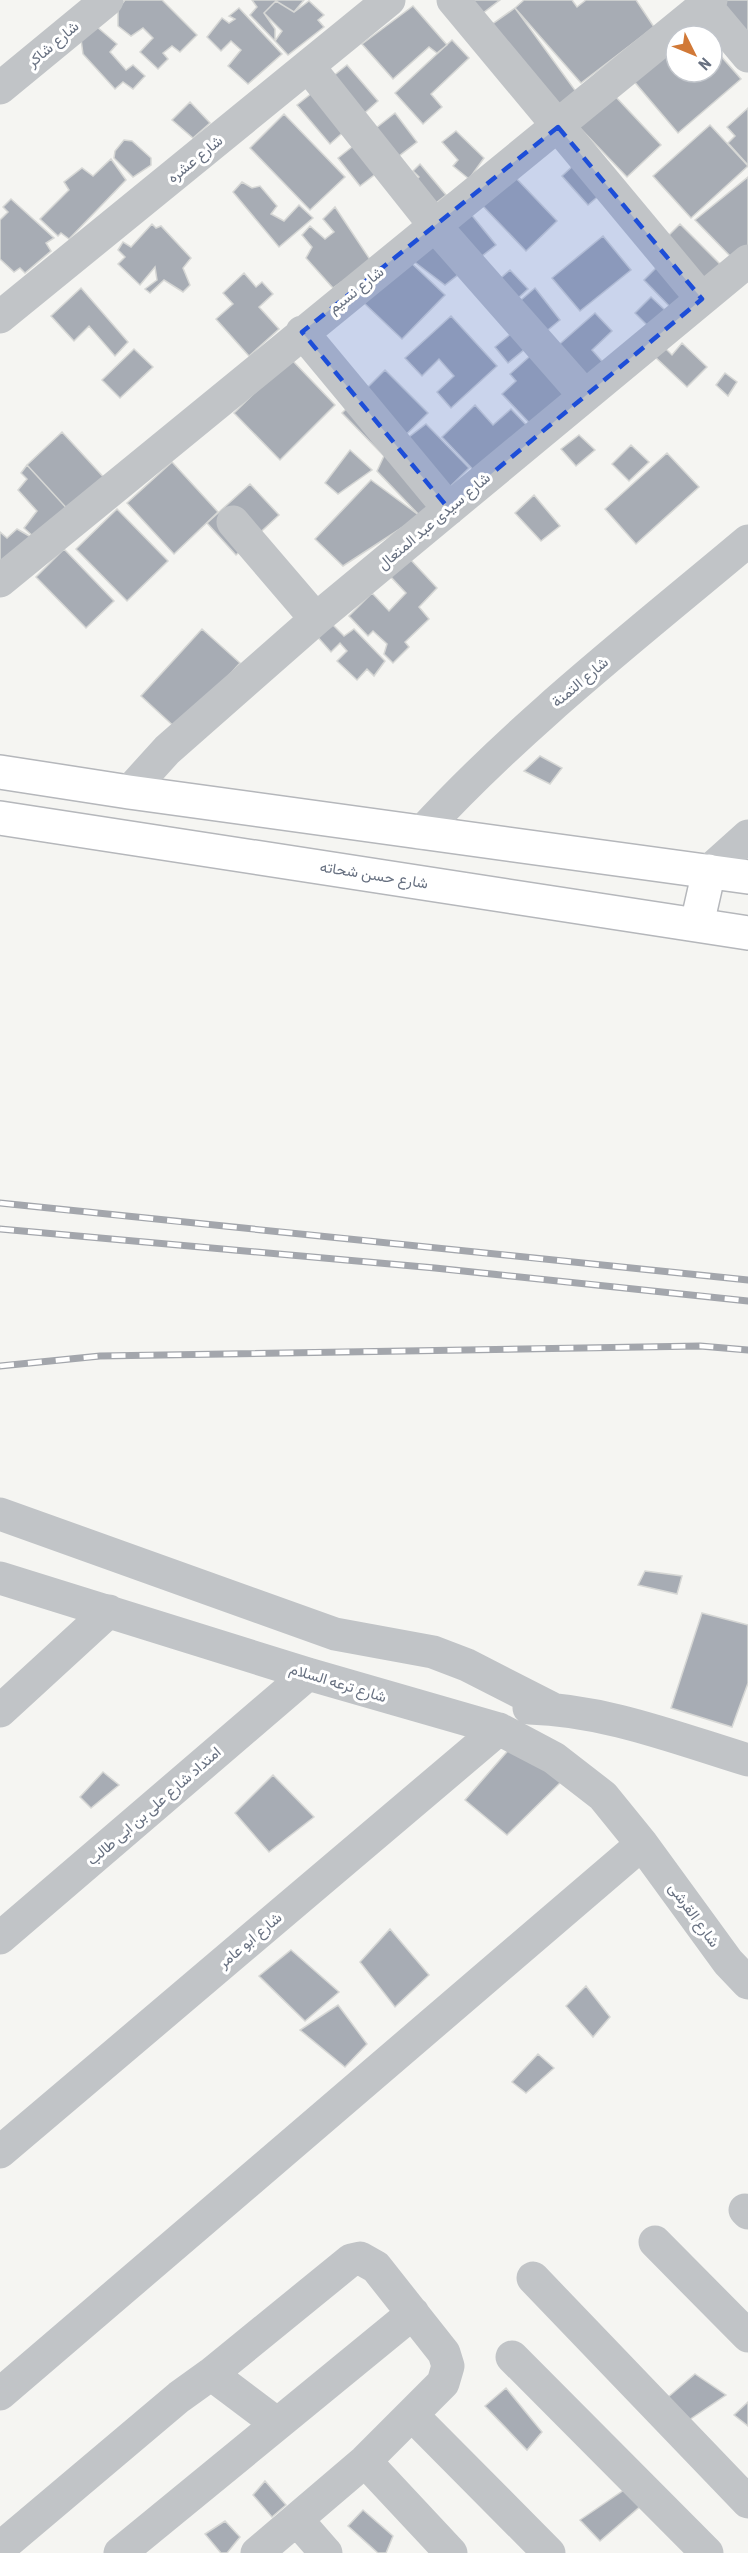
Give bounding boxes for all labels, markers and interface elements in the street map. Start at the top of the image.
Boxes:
street label: شارع شاكر [23,17,84,73]
north arrow [664,24,724,84]
text: N [694,54,715,74]
street label: شارع عشره [164,131,228,188]
street label: شارع نسيم [325,263,389,319]
street label: شارع سيدى عبد المتعال [374,469,495,575]
street label: شارع التمنة [548,653,613,712]
street label: شارع حسن شحاته [318,858,430,894]
street label: شارع ترعه السلام [287,1660,389,1708]
street label: امتداد شارع على بن ابى طالب [83,1743,226,1871]
street label: شارع القرشى [663,1879,723,1952]
street label: شارع ابو عامر [214,1908,287,1974]

